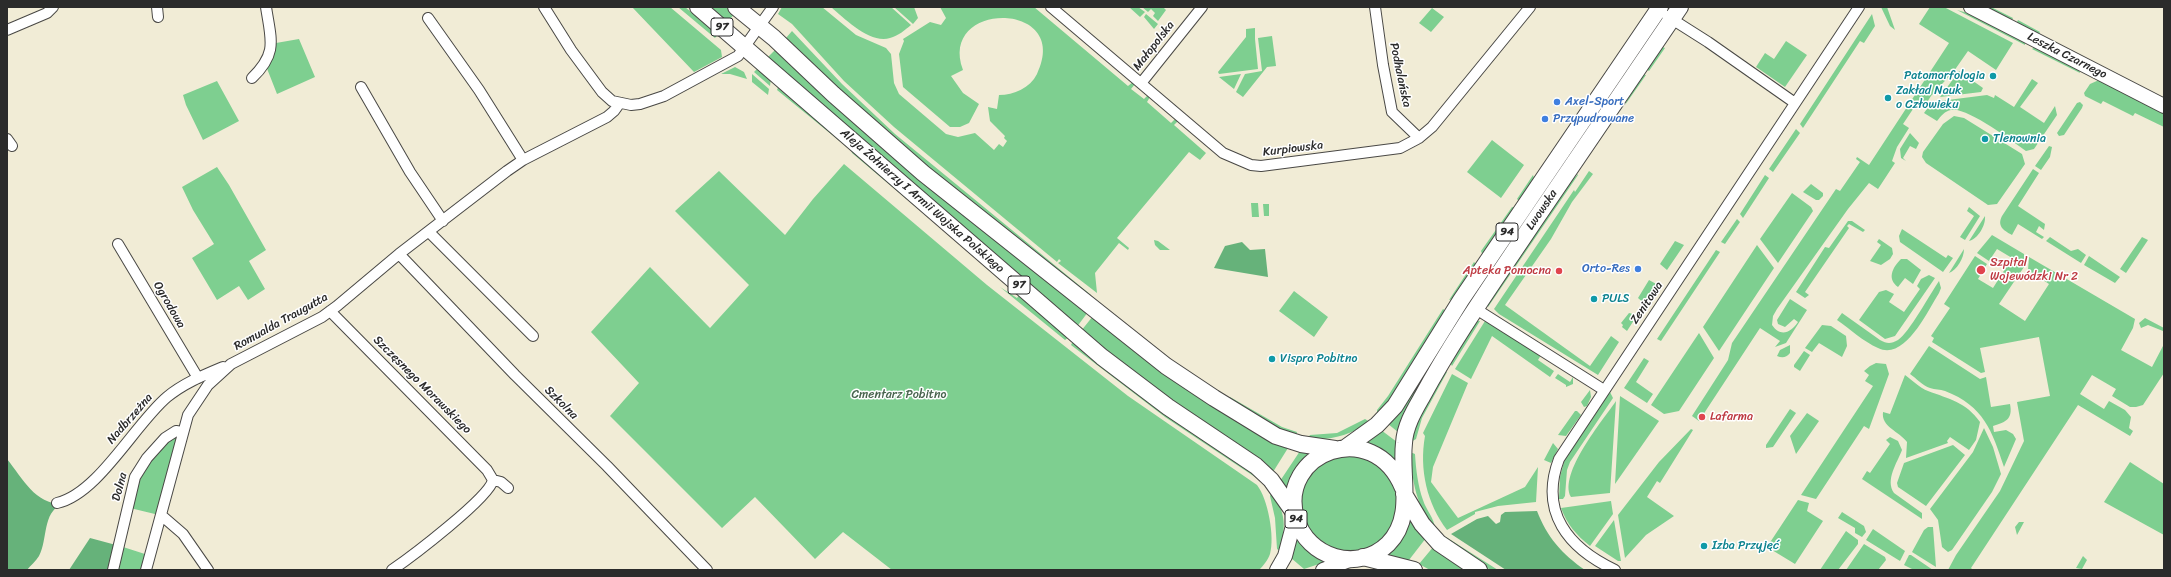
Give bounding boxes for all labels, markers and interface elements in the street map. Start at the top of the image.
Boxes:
road number: 97 [711,18,733,36]
street label: Małopolska [1130,18,1178,74]
street label: Leszka Czarnego [2025,30,2109,82]
street label: Podhalańska [1386,41,1414,109]
place label: Patomorfologia [1904,69,1985,83]
marker: Patomorfologia [1988,71,1998,81]
place label: Zakład Nauk o Człowieku [1896,84,1961,112]
marker: Zakład Nauk o Człowieku [1883,93,1893,103]
place label: Axel-Sport [1565,95,1624,109]
marker: Axel-Sport [1552,97,1562,107]
place label: Przypudrowane [1553,112,1634,126]
marker: Przypudrowane [1540,114,1550,124]
street label: Aleja Żołnierzy I Armii Wojska Polskiego [837,126,1007,276]
place label: Tlenownia [1993,132,2046,146]
marker: Tlenownia [1980,134,1990,144]
street label: Kurpiowska [1262,138,1324,160]
street label: Lwowska [1523,187,1561,233]
road number: 94 [1496,223,1518,241]
place label: Szpital Wojewódzki Nr 2 [1990,256,2078,284]
place label: Orto-Res [1582,262,1630,276]
place label: Apteka Pomocna [1463,264,1551,278]
marker: Orto-Res [1633,264,1643,274]
marker: Szpital Wojewódzki Nr 2 [1975,264,1987,276]
marker: Apteka Pomocna [1554,266,1564,276]
road number: 97 [1008,276,1030,294]
street label: Ogrodowa [150,279,188,331]
street label: Zenitowa [1628,279,1666,327]
street label: Romualda Traugutta [231,290,331,354]
place label: PULS [1602,292,1629,306]
marker: PULS [1589,294,1599,304]
street label: Szczęsnego Morawskiego [370,333,474,437]
place label: Vispro Pobitno [1280,352,1357,366]
marker: Vispro Pobitno [1267,354,1277,364]
street label: Szkolna [541,383,581,423]
park label: Cmentarz Pobitno [852,388,946,402]
street label: Nadbrzeżna [104,391,156,447]
place label: Lafarma [1710,410,1753,424]
marker: Lafarma [1697,412,1707,422]
street label: Dolna [109,471,131,503]
road number: 94 [1285,510,1307,528]
place label: Izba Przyjęć [1712,539,1779,553]
marker: Izba Przyjęć [1699,541,1709,551]

